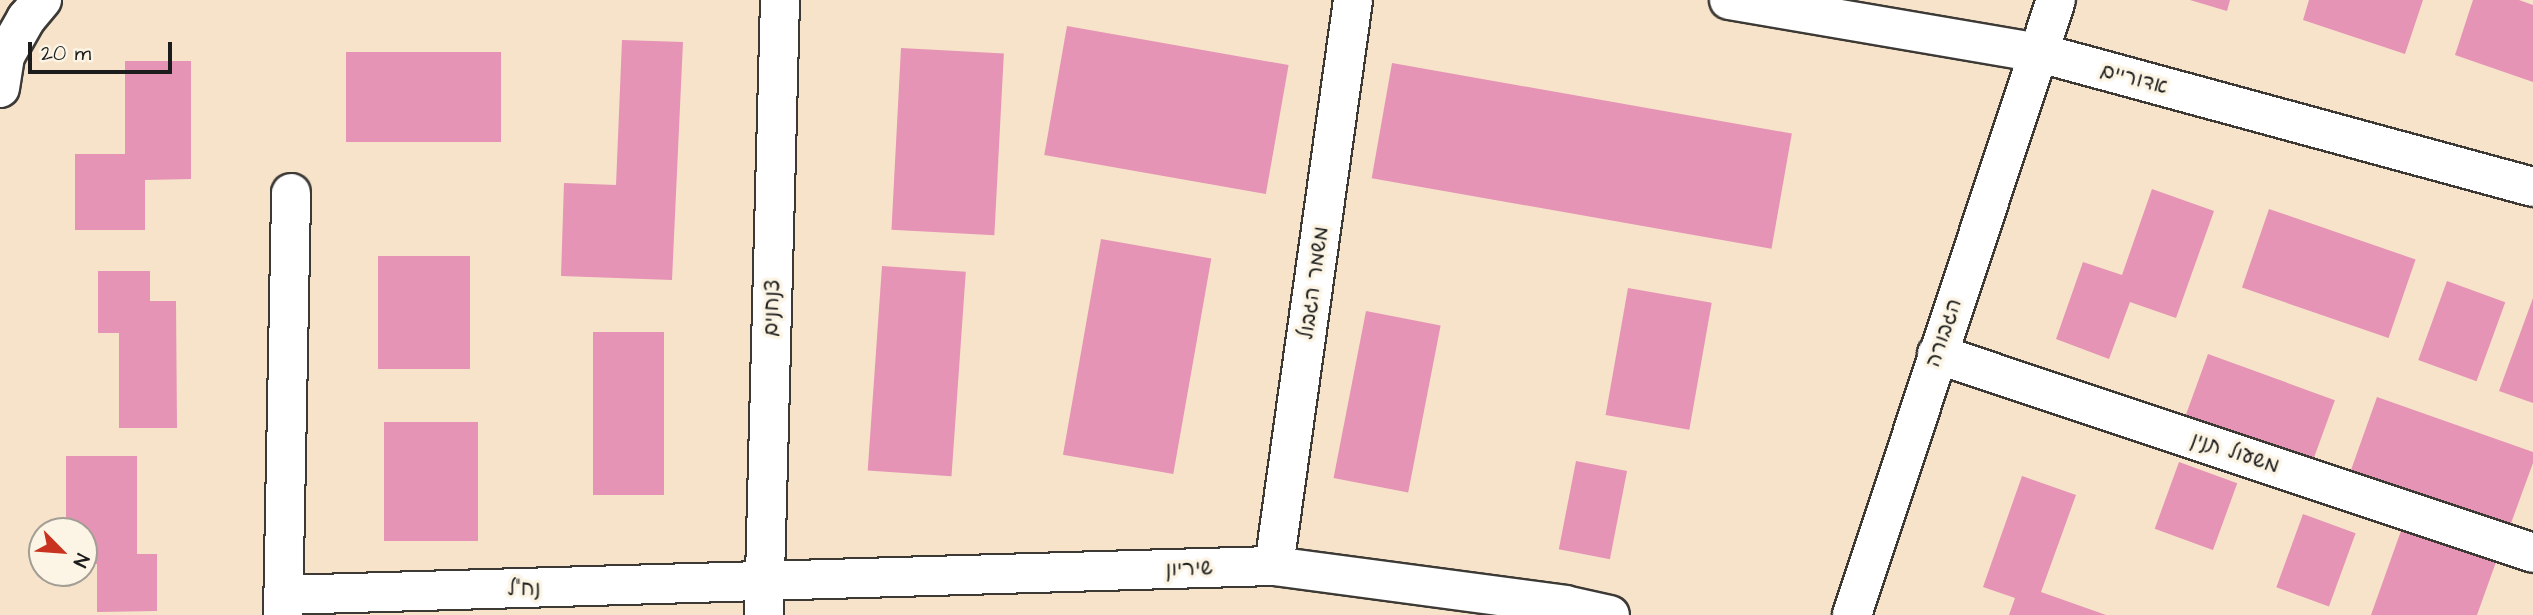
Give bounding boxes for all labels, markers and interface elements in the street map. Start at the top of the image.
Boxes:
scale bar [32,28,175,72]
text: 20 m [41,39,91,68]
street label: אדוריים [2098,58,2170,100]
street label: משמר הגבול [1294,225,1334,341]
street label: צנחנים [758,279,786,337]
street label: הגבורה [1921,295,1967,371]
street label: משעול תנין [2188,427,2282,479]
north arrow [28,517,98,587]
text: N [66,549,95,571]
street label: שיריון [1165,556,1213,582]
street label: נח"ל [507,576,541,602]

